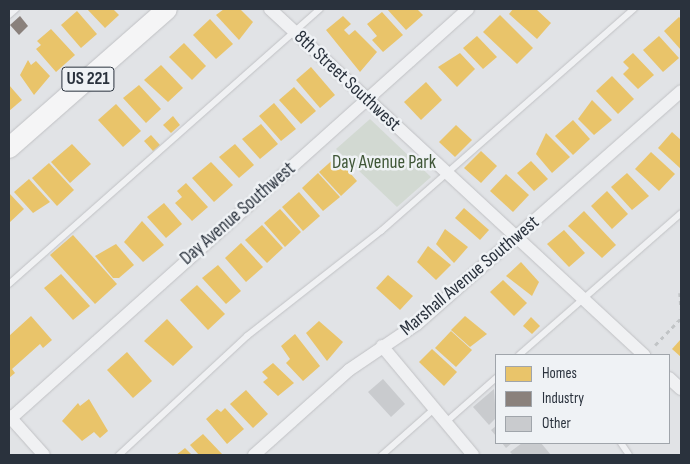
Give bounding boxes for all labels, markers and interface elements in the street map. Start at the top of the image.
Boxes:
street label: 8th Street Southwest [289,26,405,136]
road number: US 221 [61,64,116,95]
park label: Day Avenue Park [332,152,436,174]
street label: Day Avenue Southwest [176,158,300,270]
street label: Marshall Avenue Southwest [396,211,544,341]
legend [495,354,670,444]
text: Homes [542,364,577,383]
text: Industry [542,389,584,408]
text: Other [542,414,571,433]

